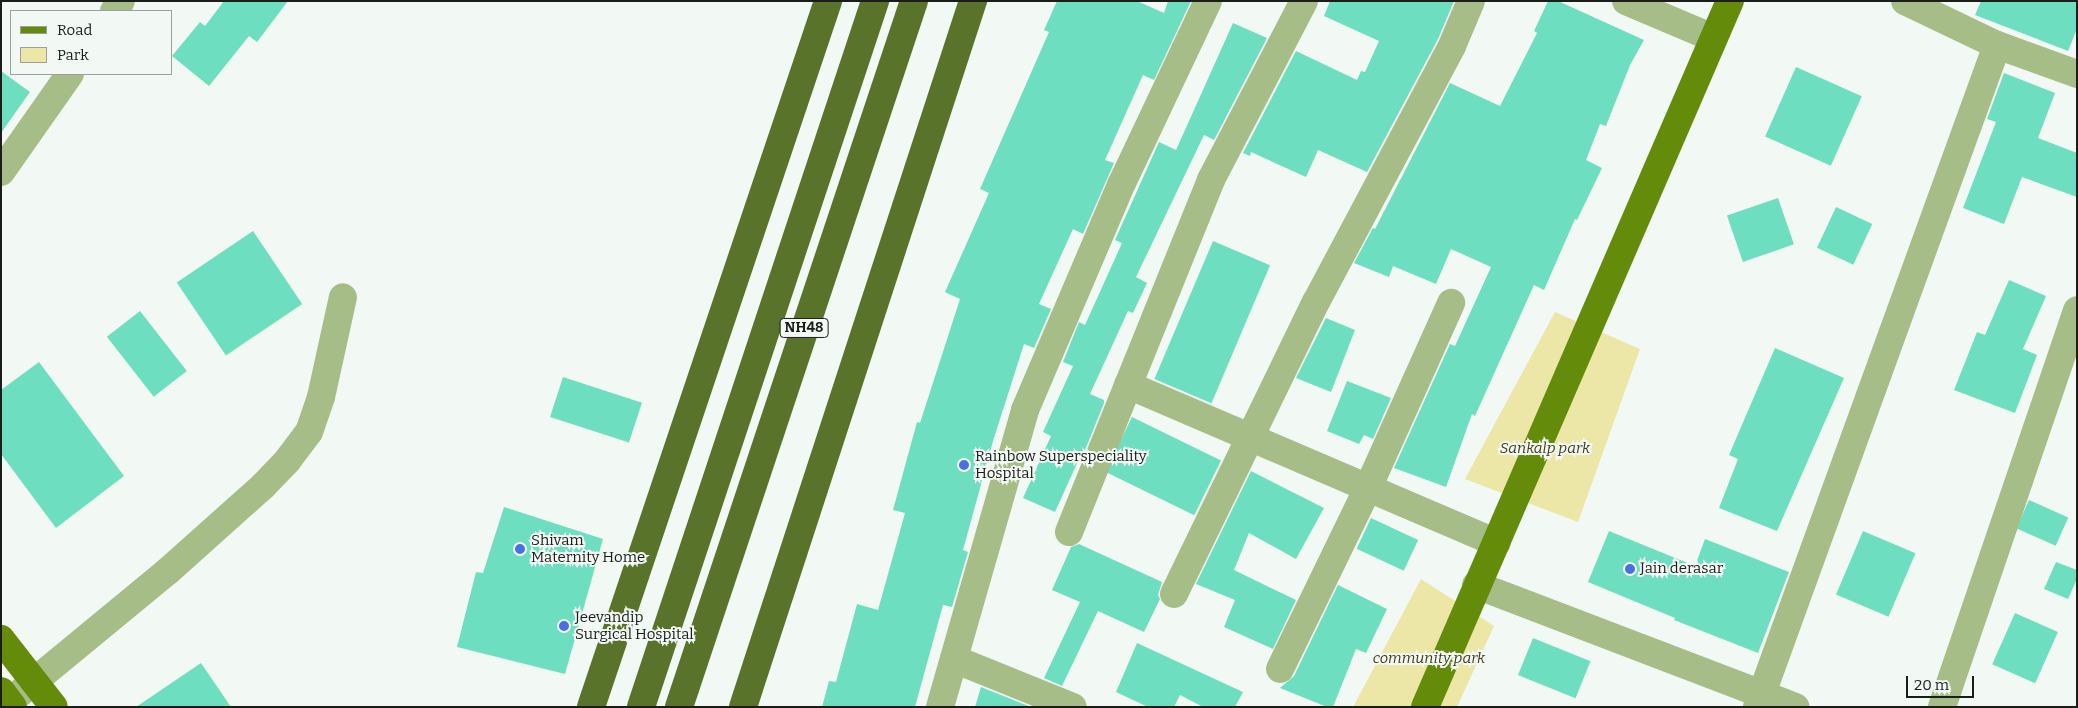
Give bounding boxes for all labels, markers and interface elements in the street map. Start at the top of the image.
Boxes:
legend [10,10,172,75]
text: Road [57,21,92,39]
text: Park [57,46,89,64]
road number: NH48 [779,316,829,339]
park label: Sankalp park [1500,440,1590,458]
place label: Rainbow Superspeciality Hospital [975,447,1147,482]
marker: Rainbow Superspeciality Hospital [957,458,971,472]
place label: Shivam Maternity Home [531,531,645,566]
marker: Shivam Maternity Home [513,542,527,556]
place label: Jain derasar [1640,560,1723,578]
marker: Jain derasar [1624,563,1636,575]
place label: Jeevandip Surgical Hospital [575,608,694,643]
marker: Jeevandip Surgical Hospital [557,619,571,633]
park label: community park [1373,650,1485,668]
scale bar [1908,666,1976,698]
text: 20 m [1914,676,1949,694]

